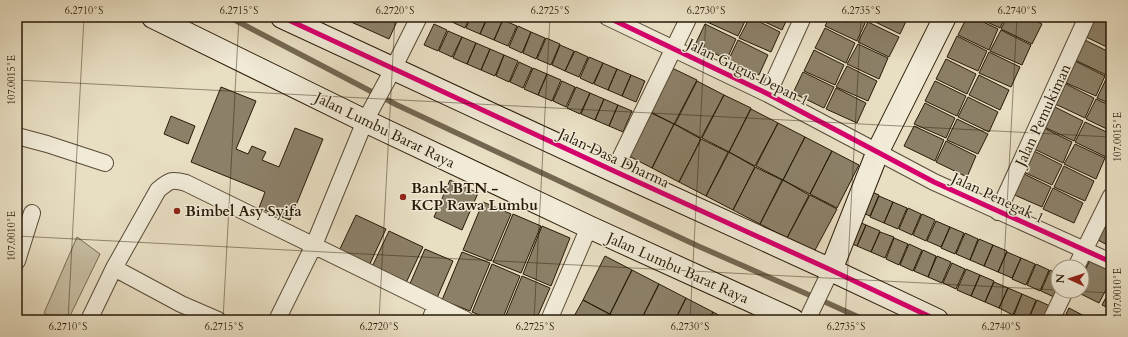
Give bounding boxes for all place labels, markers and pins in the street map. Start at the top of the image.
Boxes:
place label: Bank BTN - KCP Rawa Lumbu [411,178,538,215]
marker: Bank BTN - KCP Rawa Lumbu [398,192,408,202]
place label: Bimbel Asy Syifa [185,201,302,221]
marker: Bimbel Asy Syifa [172,206,182,216]

